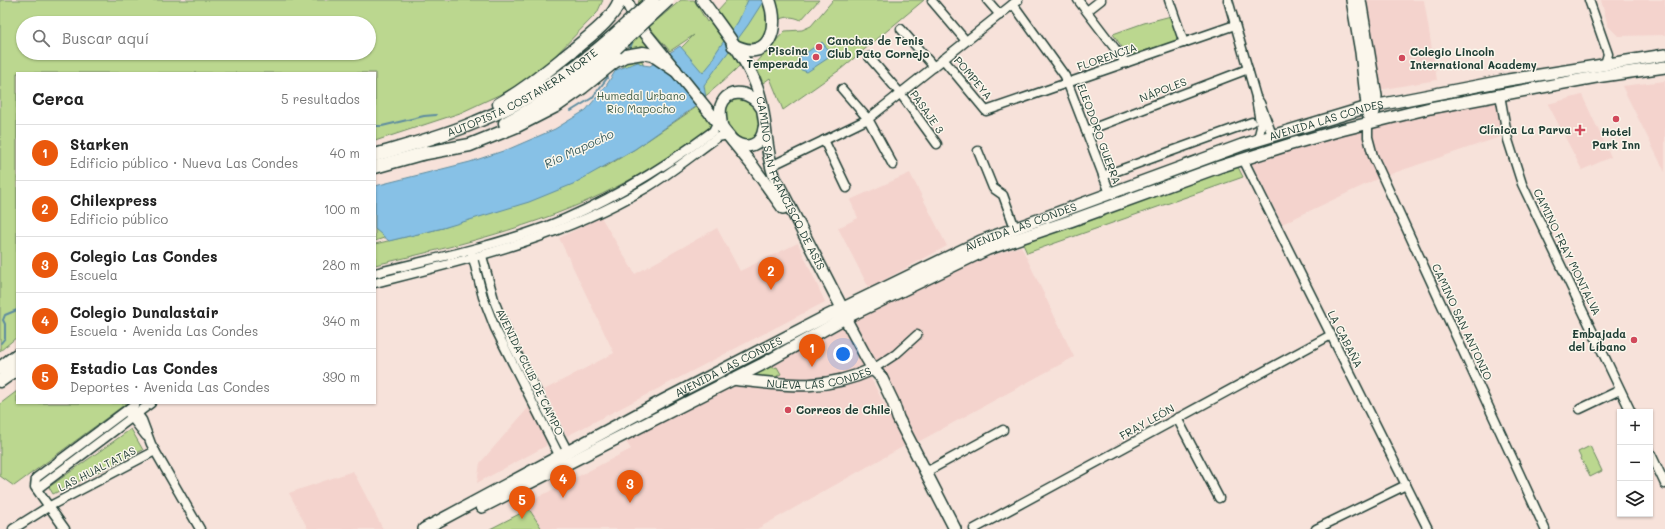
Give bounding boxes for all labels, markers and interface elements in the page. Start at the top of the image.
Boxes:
search box [16,16,376,60]
icon: search [30,27,52,49]
text: Buscar aquí [62,28,149,48]
place label: Canchas de Tenis Club Pato Cornejo [827,33,930,61]
street label: FLORENCIA [1075,39,1139,74]
marker: Canchas de Tenis Club Pato Cornejo [814,42,824,52]
place label: Piscina Temperada [747,43,808,71]
place label: Colegio Lincoln International Academy [1410,44,1537,72]
street label: AUTOPISTA COSTANERA NORTE [445,45,600,140]
marker: Piscina Temperada [811,52,821,62]
street label: POMPEYA [951,53,996,102]
marker: Colegio Lincoln International Academy [1397,53,1407,63]
street label: NÁPOLES [1137,74,1189,105]
street label: ELEODORO GUERRA [1074,81,1125,186]
text: Cerca [32,87,84,109]
street label: PASAJE 3 [907,87,948,137]
park label: Humedal Urbano Río Mapocho [597,88,686,116]
text: 5 resultados [281,90,360,107]
street label: CAMINO SAN FRANCISCO DE ASÍS [753,95,829,272]
street label: AVENIDA LAS CONDES [1267,96,1385,144]
marker: Hotel Park Inn [1611,114,1621,124]
place label: Clínica La Parva [1479,122,1571,137]
marker: Clínica La Parva [1574,124,1586,136]
place label: Hotel Park Inn [1592,124,1640,152]
water label: Río Mapocho [541,125,616,171]
text: Starken [70,134,129,154]
text: 1 [42,144,48,161]
text: 40 m [330,144,360,161]
text: Edificio público · Nueva Las Condes [70,154,298,171]
street label: CAMINO FRAY MONTALVA [1530,186,1605,318]
text: Chilexpress [70,190,157,210]
street label: AVENIDA LAS CONDES [962,199,1079,255]
text: 2 [41,200,49,217]
text: 100 m [324,200,360,217]
text: Edificio público [70,210,168,227]
text: Colegio Las Condes [70,246,217,266]
text: 3 [41,256,49,273]
text: 280 m [322,256,360,273]
pin: 2 [758,257,784,290]
street label: CAMINO SAN ANTONIO [1429,261,1496,383]
text: Escuela [70,266,118,283]
text: Colegio Dunalastair [70,302,219,322]
street label: AVENIDA CLUB DE CAMPO [493,306,568,438]
street label: LA CABAÑA [1325,307,1366,370]
text: 4 [41,312,49,329]
text: 340 m [322,312,360,329]
text: Escuela · Avenida Las Condes [70,322,258,339]
place label: Embajada del Líbano [1569,326,1626,354]
street label: AVENIDA LAS CONDES [672,332,785,400]
pin: 1 [799,334,825,367]
marker: Embajada del Líbano [1629,335,1639,345]
your location [833,344,853,364]
text: Estadio Las Condes [70,358,218,378]
street label: NUEVA LAS CONDES [766,363,873,392]
text: 5 [41,368,49,385]
text: 390 m [322,368,360,385]
text: Deportes · Avenida Las Condes [70,378,270,395]
street label: FRAY LEÓN [1117,400,1177,443]
place label: Correos de Chile [796,402,891,417]
marker: Correos de Chile [783,405,793,415]
map controls [1617,409,1653,517]
button: + [1617,409,1653,445]
street label: LAS HUALTATAS [55,442,138,495]
button: − [1617,445,1653,481]
pin: 4 [550,465,576,498]
pin: 3 [617,470,643,503]
button: layers [1617,481,1653,517]
pin: 5 [509,486,535,519]

